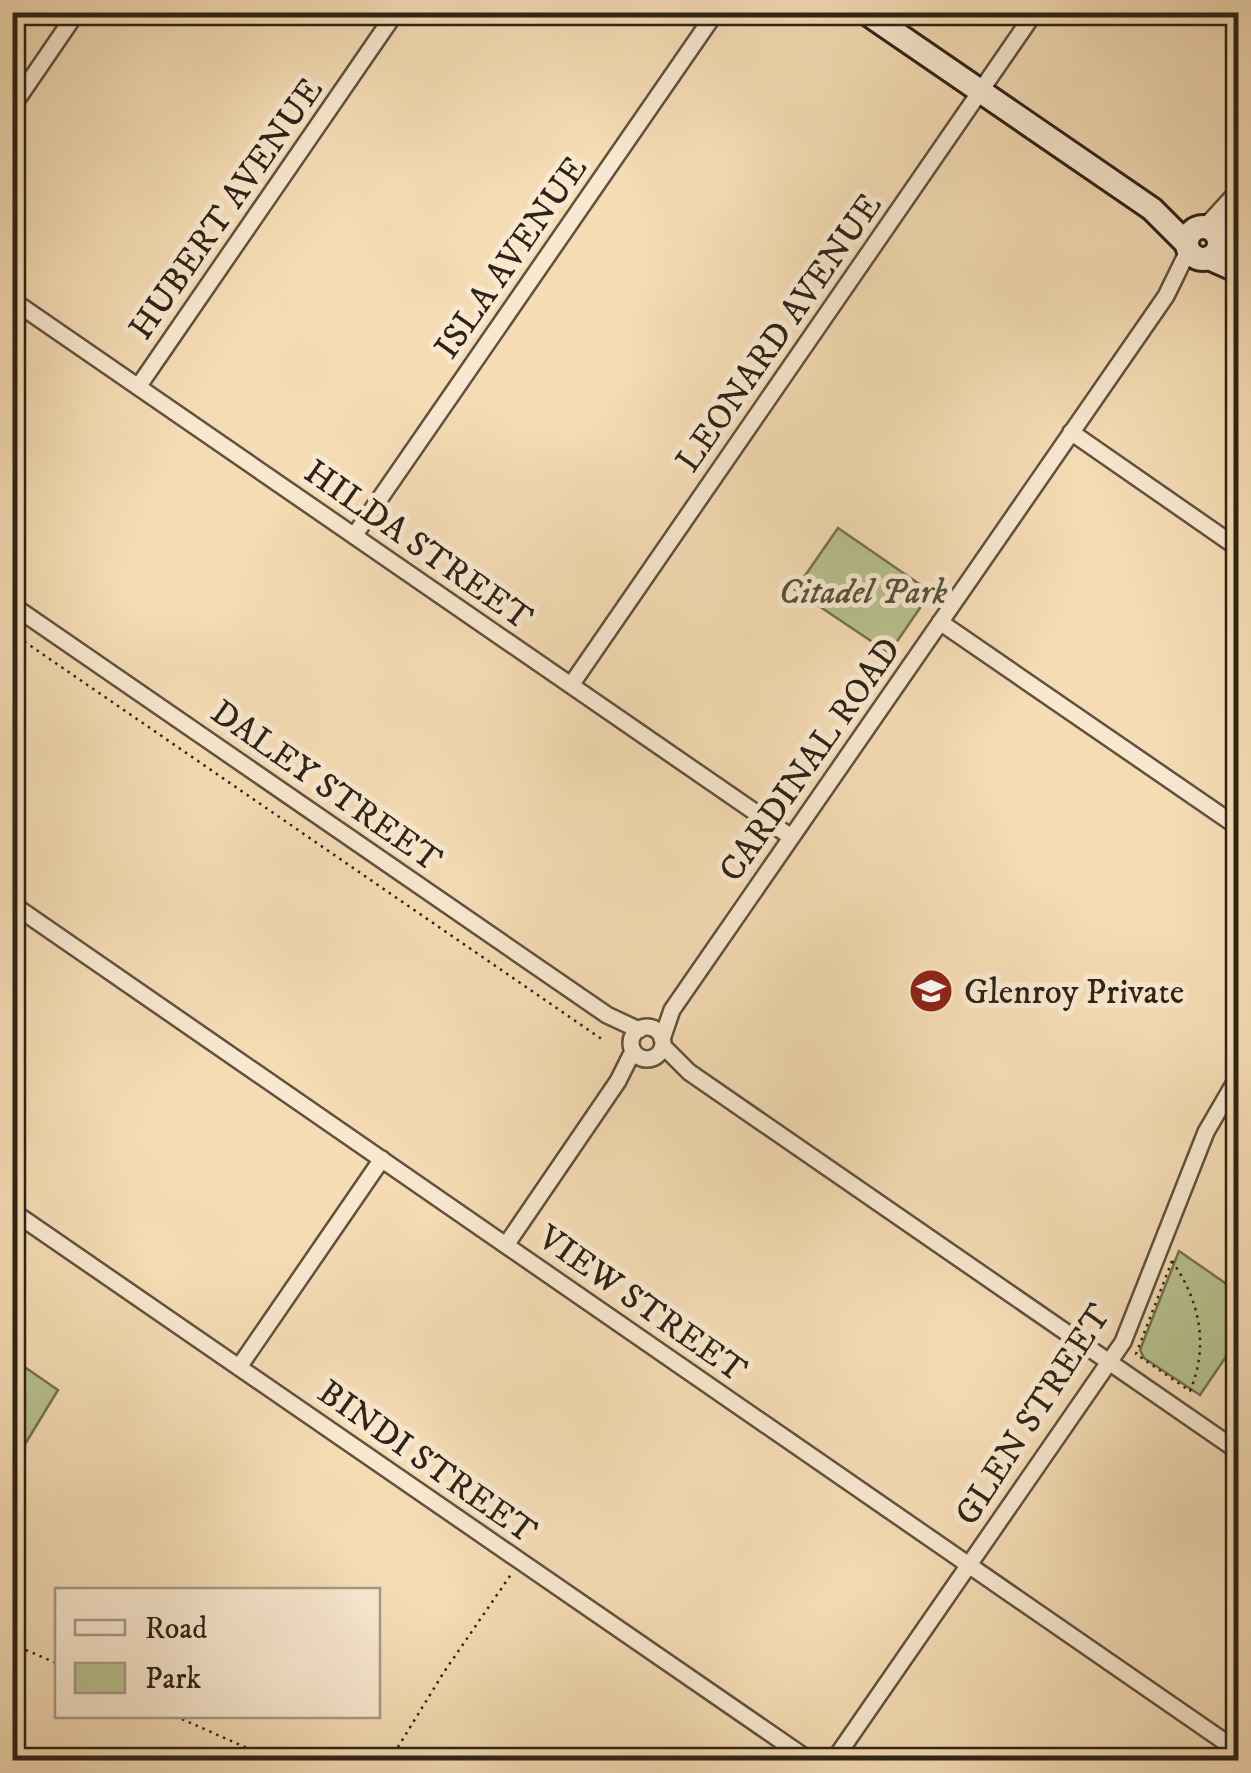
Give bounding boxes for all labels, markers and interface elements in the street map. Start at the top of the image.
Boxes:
street label: HUBERT AVENUE [120,70,333,349]
street label: ISLA AVENUE [426,148,598,368]
street label: LEONARD AVENUE [667,185,892,481]
street label: HILDA STREET [295,451,541,641]
park label: Citadel Park [778,571,948,615]
street label: CARDINAL ROAD [710,630,911,891]
street label: DALEY STREET [202,691,450,883]
school or university icon: Glenroy Private [908,968,954,1014]
place label: Glenroy Private [964,971,1184,1015]
street label: VIEW STREET [528,1216,755,1393]
street label: GLEN STREET [946,1296,1122,1534]
street label: BINDI STREET [309,1371,545,1555]
legend [55,1588,380,1718]
text: Road [145,1611,207,1648]
text: Park [145,1661,201,1698]

